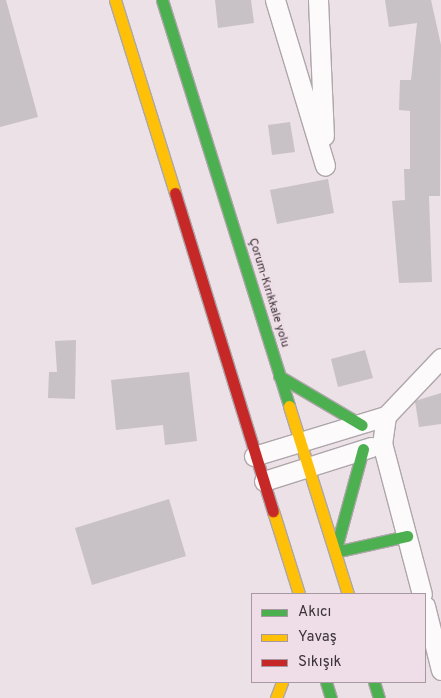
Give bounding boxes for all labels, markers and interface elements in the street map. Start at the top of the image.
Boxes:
street label: Çorum-Kırıkkale yolu [245,237,291,349]
legend [251,593,426,683]
text: Akıcı [298,603,331,622]
text: Yavaş [298,628,337,647]
text: Sıkışık [298,653,342,672]

